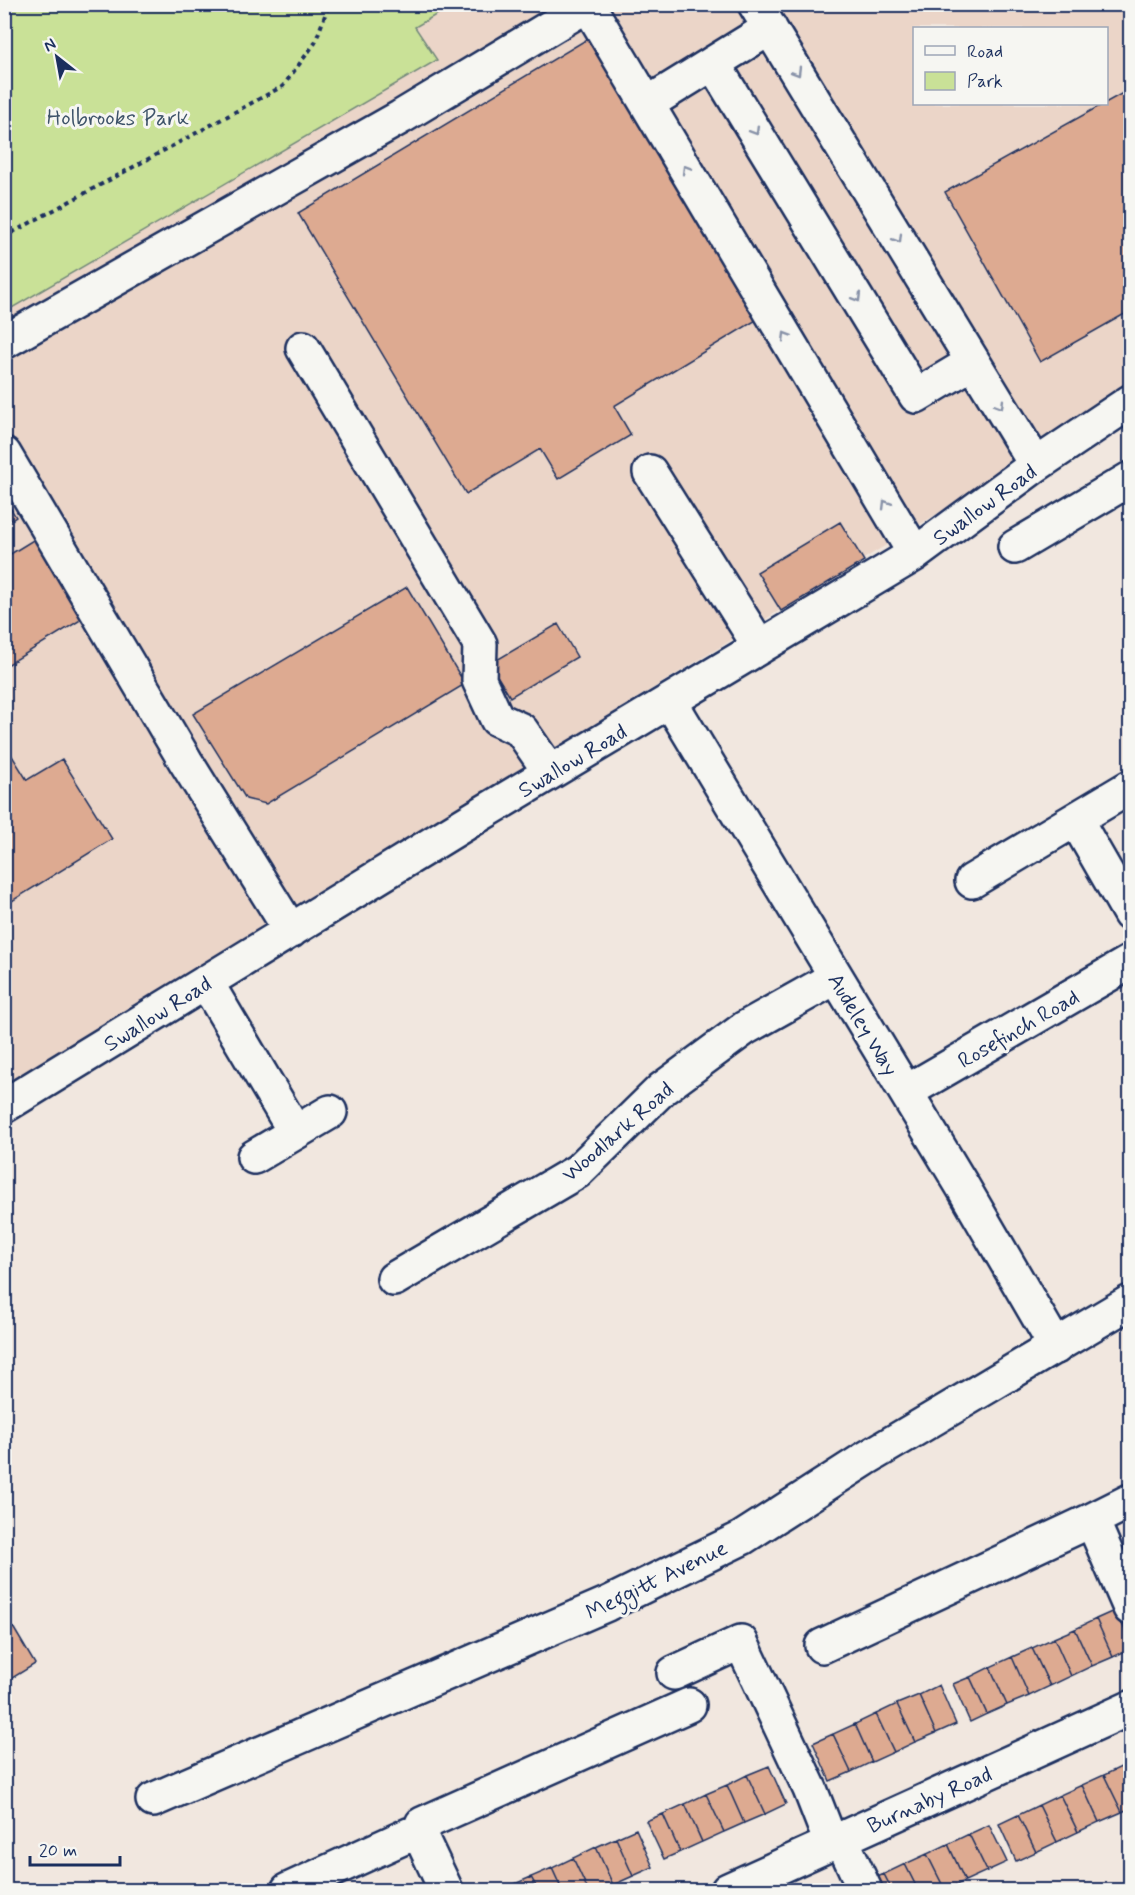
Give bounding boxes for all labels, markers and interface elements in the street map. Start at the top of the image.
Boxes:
north arrow [27,27,87,87]
legend [913,27,1108,105]
text: N [40,34,60,57]
text: Road [967,40,1003,64]
one-way arrow [789,66,801,76]
text: Park [967,70,1003,94]
park label: Holbrooks Park [47,105,189,133]
one-way arrow [747,125,759,135]
one-way arrow [681,165,693,175]
one-way arrow [891,233,903,243]
one-way arrow [849,292,861,302]
one-way arrow [781,332,793,342]
one-way arrow [992,399,1004,409]
street label: Swallow Road [928,458,1043,553]
one-way arrow [881,500,893,510]
street label: Swallow Road [514,718,633,805]
street label: Audeley Way [821,969,904,1082]
street label: Swallow Road [99,971,217,1059]
street label: Rosefinch Road [953,984,1085,1076]
street label: Woodlark Road [557,1076,680,1189]
street label: Meggitt Avenue [581,1534,734,1630]
street label: Burnaby Road [863,1761,997,1841]
scale bar [30,1829,120,1867]
text: 20 m [39,1839,77,1863]

